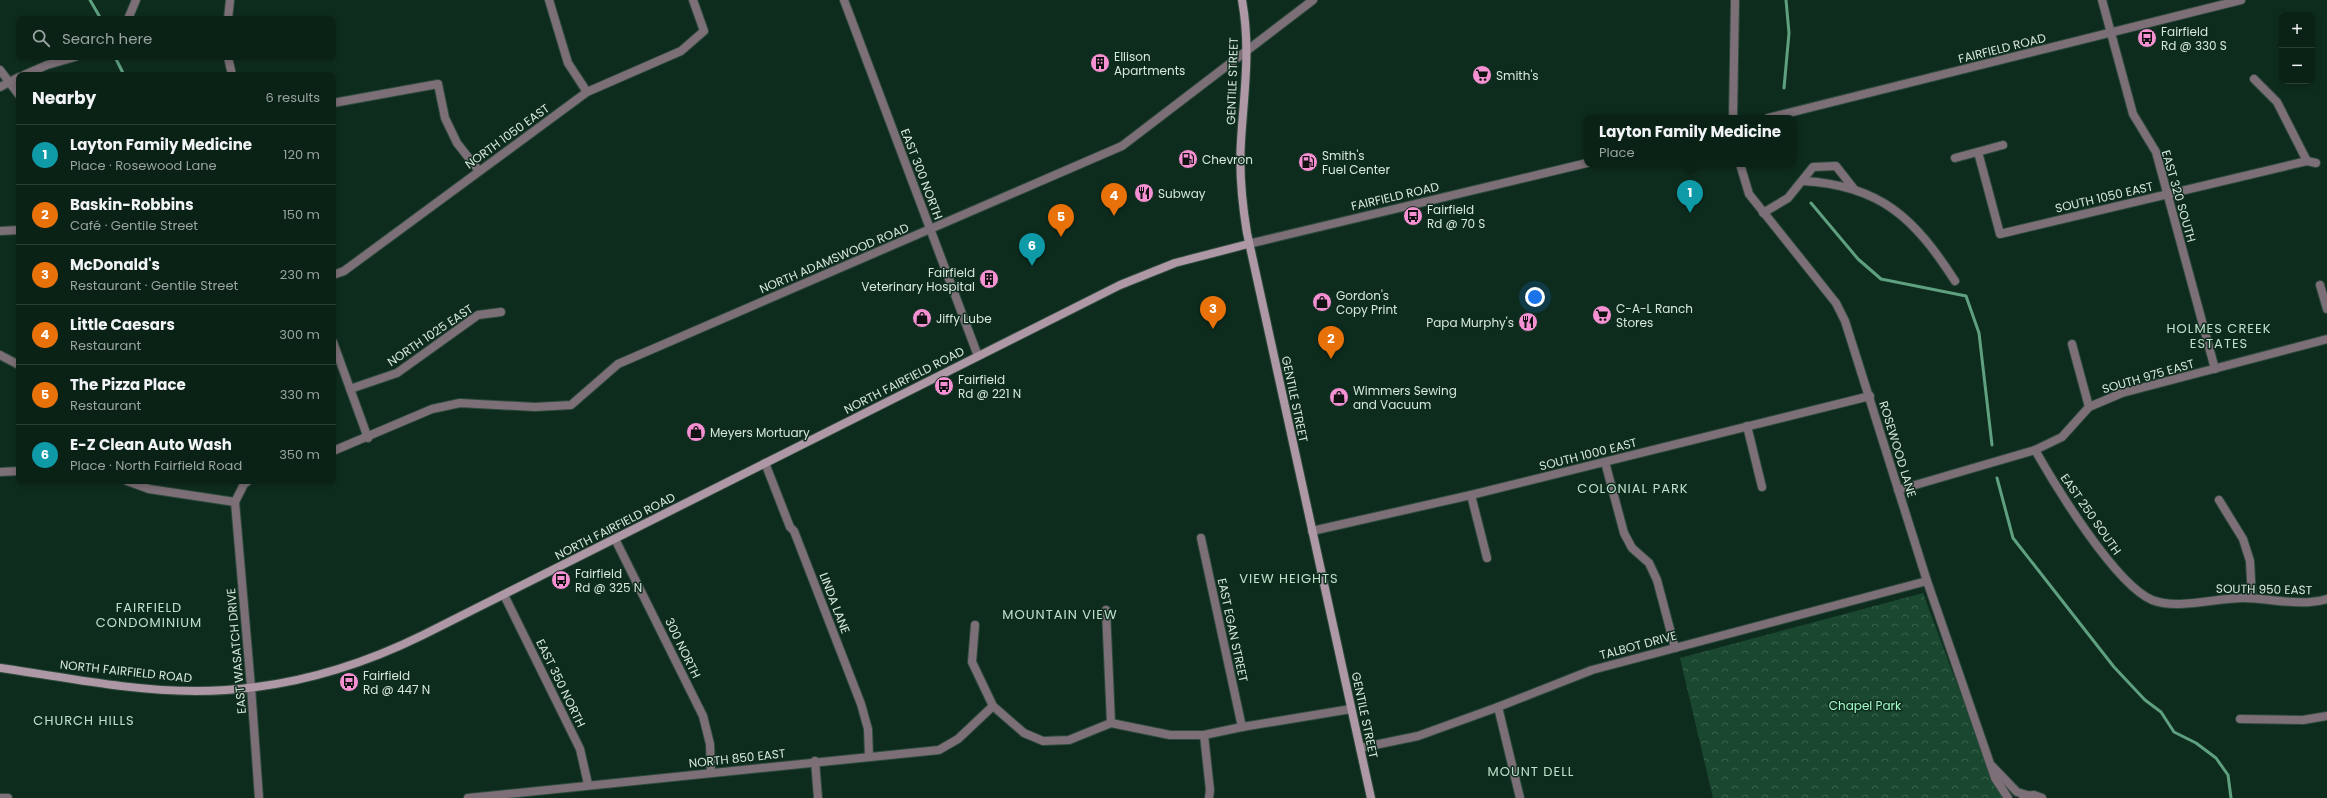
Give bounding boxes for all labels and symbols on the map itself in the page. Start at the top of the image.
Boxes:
place label: Fairfield Rd @ 330 S [2161,23,2227,54]
bus stop icon: Fairfield Rd @ 330 S [2136,27,2158,49]
street label: FAIRFIELD ROAD [1956,29,2048,67]
street label: GENTILE STREET [1222,36,1242,125]
place label: Ellison Apartments [1114,48,1185,79]
building icon: Ellison Apartments [1089,52,1111,74]
supermarket icon: Smith's [1471,64,1493,86]
place label: Smith's [1496,67,1539,84]
street label: NORTH 1050 EAST [461,99,553,172]
street label: EAST 300 NORTH [897,126,947,222]
place label: Smith's Fuel Center [1322,147,1391,178]
fuel station icon: Chevron [1177,148,1199,170]
street label: EAST 320 SOUTH [2158,148,2200,244]
place label: Chevron [1202,151,1253,168]
fuel station icon: Smith's Fuel Center [1297,151,1319,173]
street label: SOUTH 1050 EAST [2053,177,2155,217]
street label: FAIRFIELD ROAD [1349,178,1441,214]
pin: 1 [1677,180,1703,213]
restaurant icon: Subway [1133,182,1155,204]
pin: 4 [1101,183,1127,216]
place label: Subway [1158,185,1206,202]
place label: Fairfield Rd @ 70 S [1427,201,1485,232]
pin: 5 [1048,204,1074,237]
bus stop icon: Fairfield Rd @ 70 S [1402,205,1424,227]
street label: NORTH ADAMSWOOD ROAD [757,219,911,297]
pin: 6 [1019,233,1045,266]
place label: Fairfield Veterinary Hospital [861,264,975,295]
building icon: Fairfield Veterinary Hospital [978,268,1000,290]
place label: Gordon's Copy Print [1336,287,1397,318]
your location [1525,287,1545,307]
shop icon: Gordon's Copy Print [1311,291,1333,313]
pin: 3 [1200,296,1226,329]
street label: NORTH 1025 EAST [384,300,477,370]
place label: C-A-L Ranch Stores [1616,300,1693,331]
supermarket icon: C-A-L Ranch Stores [1591,304,1613,326]
shop icon: Jiffy Lube [911,307,933,329]
place label: Jiffy Lube [936,310,992,327]
restaurant icon: Papa Murphy's [1517,311,1539,333]
place label: Papa Murphy's [1426,314,1514,331]
district label: HOLMES CREEK ESTATES [2167,319,2271,353]
pin: 2 [1318,326,1344,359]
street label: NORTH FAIRFIELD ROAD [841,342,967,418]
street label: GENTILE STREET [1278,354,1313,444]
street label: SOUTH 975 EAST [2100,355,2197,397]
place label: Fairfield Rd @ 221 N [958,371,1021,402]
bus stop icon: Fairfield Rd @ 221 N [933,375,955,397]
place label: Wimmers Sewing and Vacuum [1353,382,1457,413]
shop icon: Wimmers Sewing and Vacuum [1328,386,1350,408]
street label: ROSEWOOD LANE [1875,399,1921,499]
shop icon: Meyers Mortuary [685,421,707,443]
place label: Meyers Mortuary [710,424,810,441]
street label: SOUTH 1000 EAST [1537,434,1639,474]
street label: EAST 250 SOUTH [2057,470,2125,558]
district label: COLONIAL PARK [1577,479,1689,498]
street label: NORTH FAIRFIELD ROAD [552,488,678,564]
place label: Fairfield Rd @ 325 N [575,565,642,596]
bus stop icon: Fairfield Rd @ 325 N [550,569,572,591]
district label: VIEW HEIGHTS [1239,569,1339,588]
street label: LINDA LANE [816,570,854,636]
street label: EAST EGAN STREET [1214,576,1252,684]
street label: SOUTH 950 EAST [2216,580,2313,598]
street label: EAST WASATCH DRIVE [222,587,250,715]
district label: FAIRFIELD CONDOMINIUM [96,598,202,632]
district label: MOUNTAIN VIEW [1002,605,1118,624]
street label: 300 NORTH [661,615,705,681]
street label: TALBOT DRIVE [1598,627,1678,663]
street label: EAST 350 NORTH [532,636,590,730]
street label: NORTH FAIRFIELD ROAD [59,656,193,686]
place label: Fairfield Rd @ 447 N [363,667,430,698]
street label: GENTILE STREET [1348,670,1383,760]
bus stop icon: Fairfield Rd @ 447 N [338,671,360,693]
park label: Chapel Park [1829,697,1902,714]
district label: CHURCH HILLS [33,711,135,730]
street label: NORTH 850 EAST [688,744,787,772]
district label: MOUNT DELL [1488,762,1574,781]

